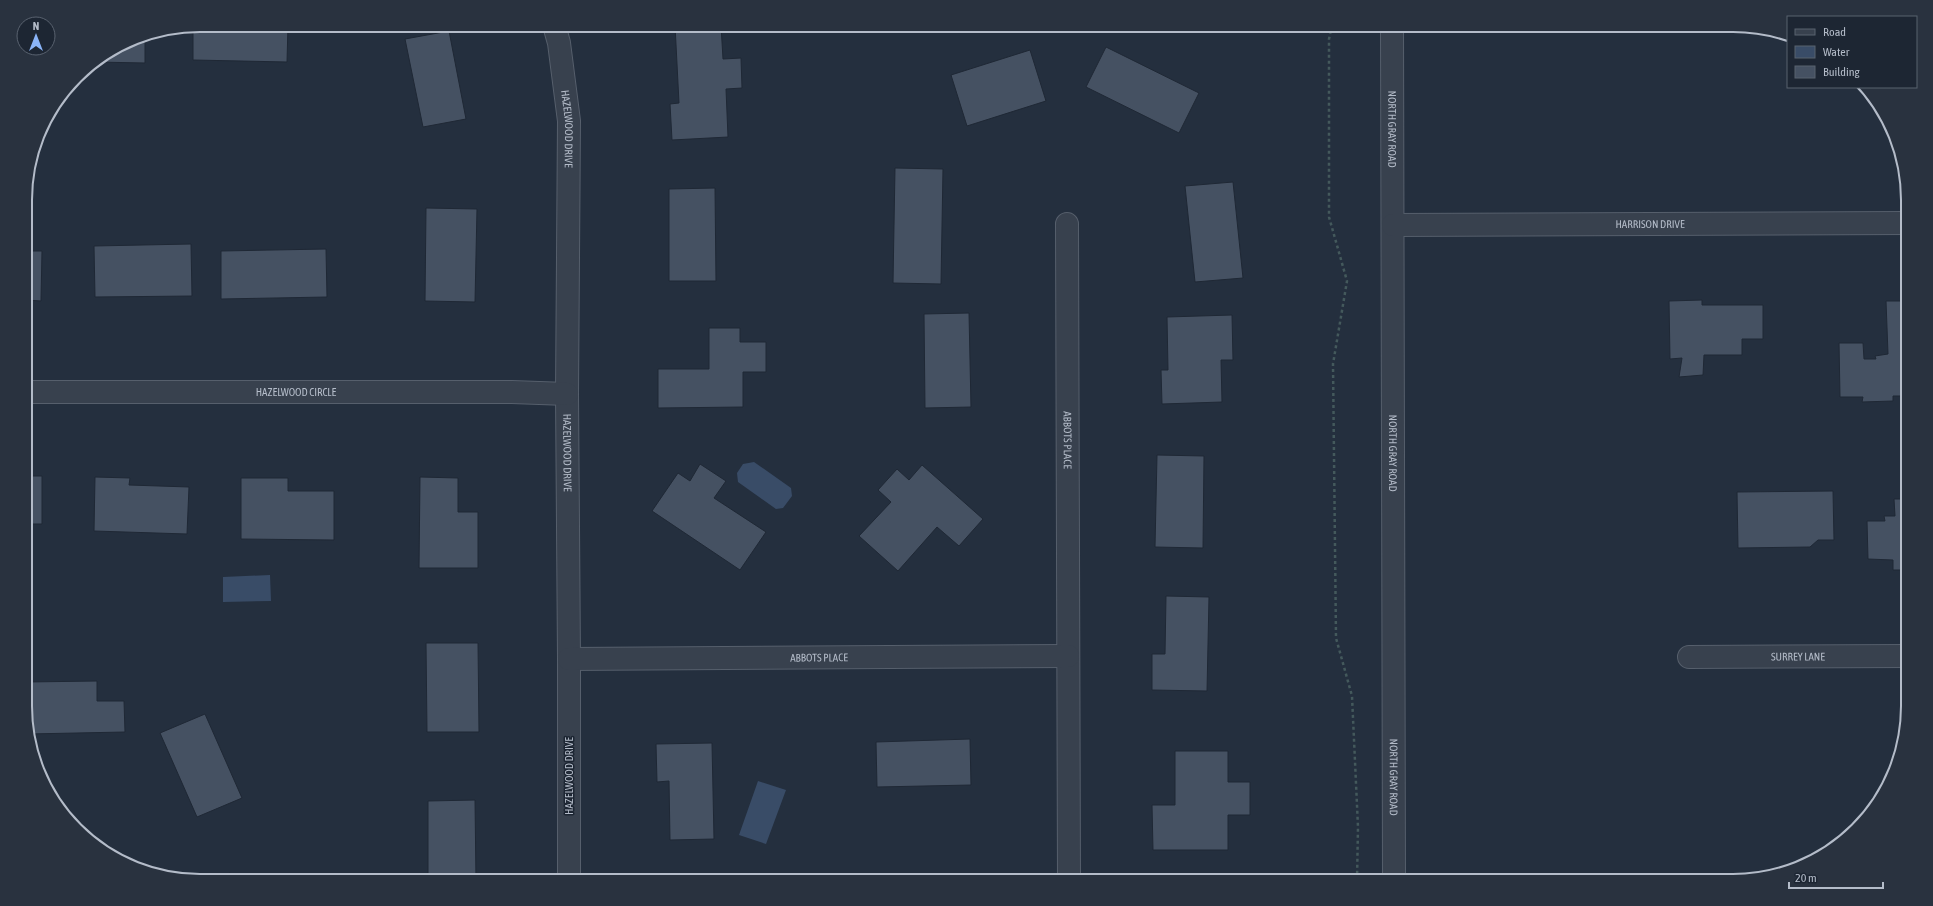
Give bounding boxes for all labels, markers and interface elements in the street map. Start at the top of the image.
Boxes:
north arrow [16,16,56,56]
legend [1787,16,1917,88]
text: N [33,20,39,32]
text: Road [1823,25,1846,39]
text: Water [1823,45,1850,59]
text: Building [1823,65,1861,79]
street label: HAZELWOOD DRIVE [559,89,575,168]
street label: NORTH GRAY ROAD [1386,90,1398,168]
street label: HARRISON DRIVE [1615,218,1685,230]
street label: HAZELWOOD CIRCLE [256,386,337,398]
street label: ABBOTS PLACE [1062,411,1074,469]
street label: HAZELWOOD DRIVE [561,414,574,492]
street label: NORTH GRAY ROAD [1387,414,1399,492]
street label: SURREY LANE [1771,650,1825,663]
street label: ABBOTS PLACE [790,651,848,664]
street label: HAZELWOOD DRIVE [563,737,575,815]
street label: NORTH GRAY ROAD [1388,738,1400,816]
scale bar [1789,864,1883,890]
text: 20 m [1795,871,1817,885]

